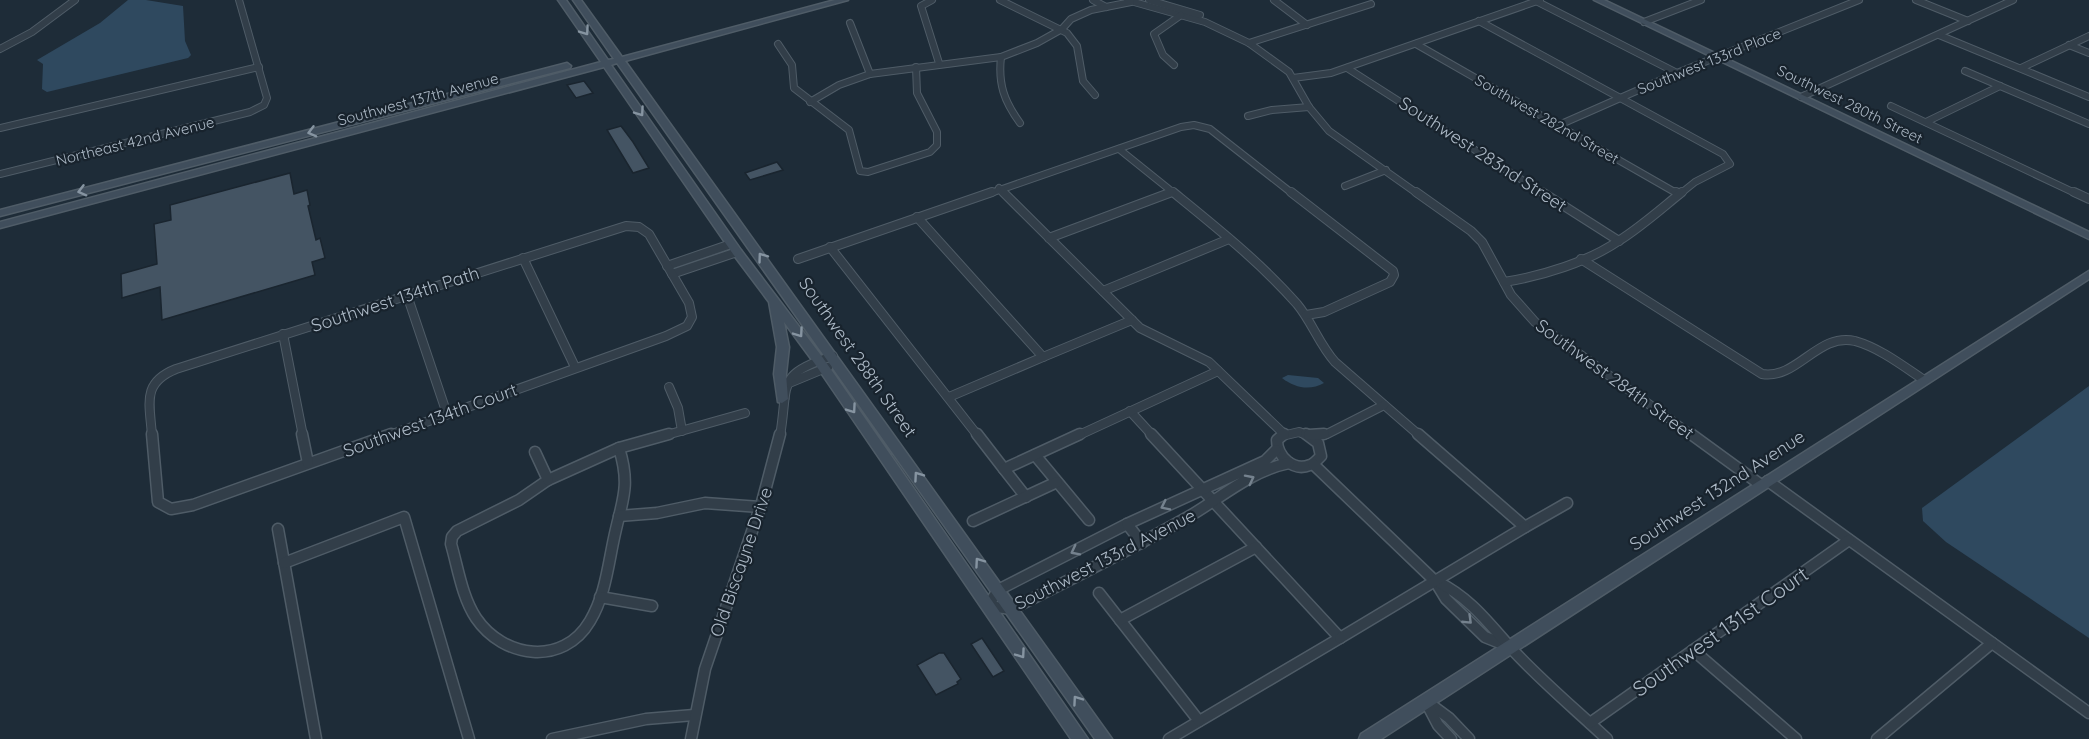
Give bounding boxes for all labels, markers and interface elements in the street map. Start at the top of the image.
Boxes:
street label: Southwest 133rd Place [1634,23,1784,99]
one-way arrow [578,25,589,36]
street label: Southwest 280th Street [1774,60,1926,148]
street label: Southwest 137th Avenue [336,68,500,130]
street label: Southwest 282nd Street [1472,70,1622,168]
street label: Southwest 283nd Street [1395,91,1571,217]
one-way arrow [633,105,644,116]
street label: Northeast 42nd Avenue [54,112,216,170]
one-way arrow [307,124,317,137]
one-way arrow [78,184,88,197]
one-way arrow [758,253,769,264]
street label: Southwest 134th Path [308,261,482,337]
street label: Southwest 288th Street [794,272,922,442]
street label: Southwest 284th Street [1531,314,1699,444]
one-way arrow [792,327,803,338]
street label: Southwest 134th Court [340,378,520,462]
one-way arrow [845,403,856,414]
street label: Southwest 132nd Avenue [1625,425,1809,555]
one-way arrow [915,472,926,483]
one-way arrow [1243,475,1254,487]
street label: Old Biscayne Drive [705,484,777,640]
one-way arrow [1160,499,1171,511]
street label: Southwest 133rd Avenue [1011,503,1199,615]
one-way arrow [1071,543,1082,555]
one-way arrow [975,557,986,568]
street label: Southwest 131st Court [1627,561,1813,701]
one-way arrow [1461,613,1471,624]
one-way arrow [1014,647,1025,658]
one-way arrow [1073,696,1084,707]

